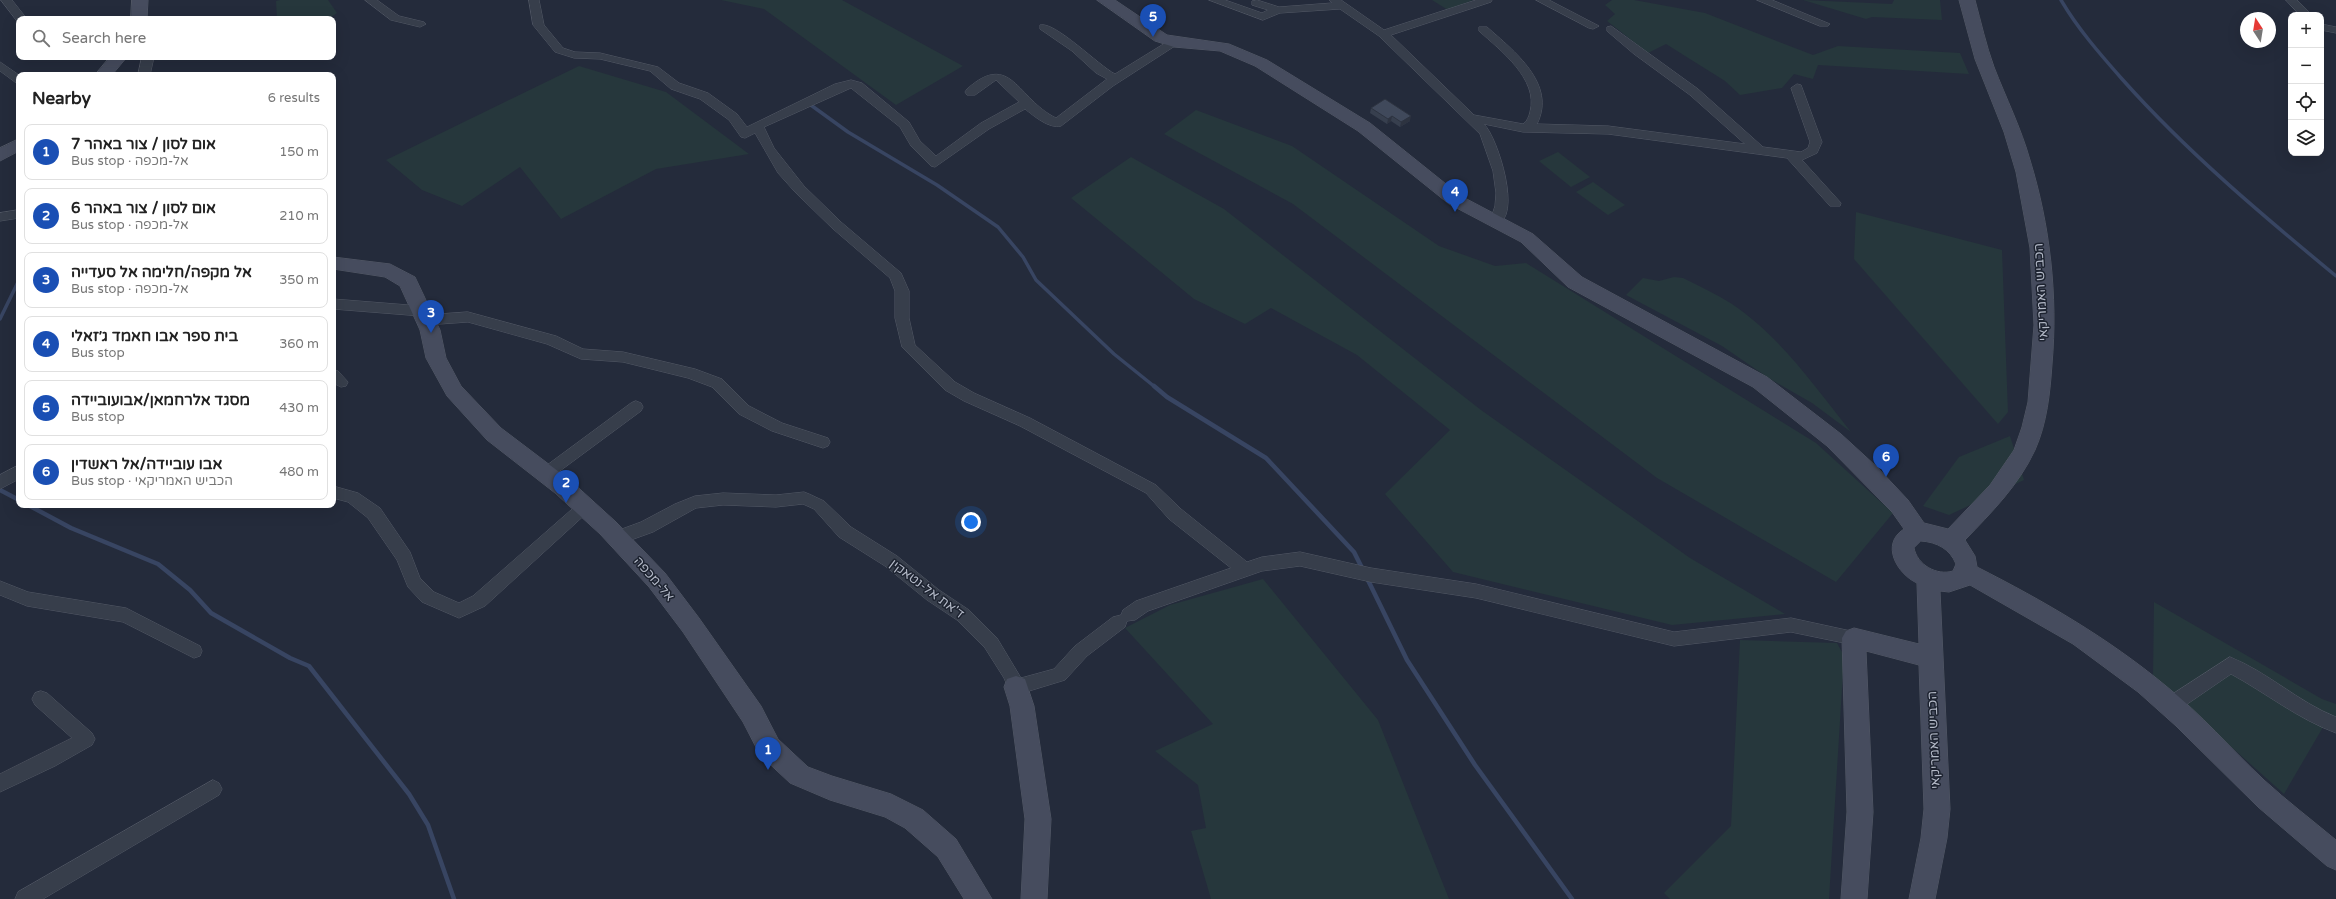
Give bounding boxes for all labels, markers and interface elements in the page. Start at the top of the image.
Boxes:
pin: 5 [1140,4,1166,37]
north arrow [2240,12,2276,48]
map controls [2288,12,2324,156]
button: + [2288,12,2324,48]
search box [16,16,336,60]
icon: search [30,27,52,49]
text: Search here [62,29,146,47]
button: − [2288,48,2324,84]
button: locate [2288,84,2324,120]
text: Nearby [32,88,91,109]
text: 6 results [268,90,320,106]
button: layers [2288,120,2324,156]
text: אום לסון / צור באהר 7 [71,135,216,153]
text: 1 [42,144,50,160]
text: 150 m [279,144,319,160]
text: Bus stop · אל-מכפה [71,153,188,169]
pin: 4 [1442,179,1468,212]
text: אום לסון / צור באהר 6 [71,199,216,217]
text: 2 [42,208,50,224]
text: 210 m [279,208,319,224]
text: Bus stop · אל-מכפה [71,217,188,233]
street label: הכביש האמריקאי [2030,243,2052,341]
text: אל מקפה/חלימה אל סעדייה [71,263,252,281]
text: 3 [42,272,50,288]
text: 350 m [279,272,319,288]
text: Bus stop · אל-מכפה [71,281,188,297]
pin: 3 [418,300,444,333]
text: בית ספר אבו חאמד ג׳זאלי [71,327,238,345]
text: 4 [42,336,50,352]
text: 360 m [279,336,319,352]
text: Bus stop [71,345,125,361]
text: מסגד אלרחמאן/אבועוביידה [71,391,250,409]
text: 5 [42,400,50,416]
text: 430 m [279,400,319,416]
text: Bus stop [71,409,125,425]
pin: 6 [1873,444,1899,477]
text: אבו עוביידה/אל ראשדין [71,455,222,473]
text: 6 [42,464,50,480]
text: 480 m [279,464,319,480]
pin: 2 [553,470,579,503]
text: Bus stop · הכביש האמריקאי [71,473,233,489]
your location [961,512,981,532]
street label: אל-מכפה [630,553,678,605]
street label: ד'את אל-נטאקין [887,556,968,622]
street label: הכביש האמריקאי [1924,691,1944,789]
pin: 1 [755,737,781,770]

